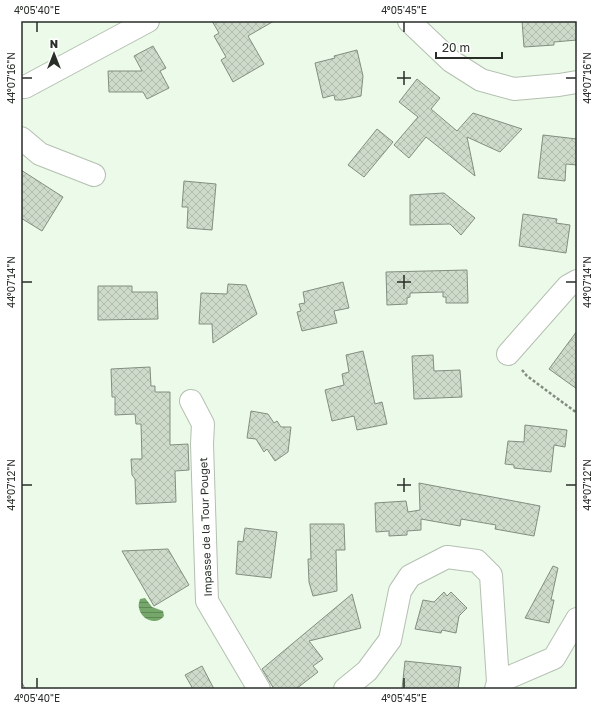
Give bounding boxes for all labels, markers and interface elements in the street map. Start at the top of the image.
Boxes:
text: 4°05'40"E [14,4,60,16]
text: 4°05'45"E [381,4,427,16]
north arrow [34,34,74,74]
scale bar [436,34,502,60]
text: N [50,37,58,50]
text: 20 m [442,40,470,55]
text: 44°07'16"N [5,52,17,104]
text: 44°07'16"N [581,52,593,104]
text: 44°07'14"N [5,256,17,308]
text: 44°07'14"N [581,256,593,308]
street label: Impasse de la Tour Pouget [196,457,214,597]
text: 44°07'12"N [5,459,17,511]
text: 44°07'12"N [581,459,593,511]
text: 4°05'40"E [14,692,60,704]
text: 4°05'45"E [381,692,427,704]

